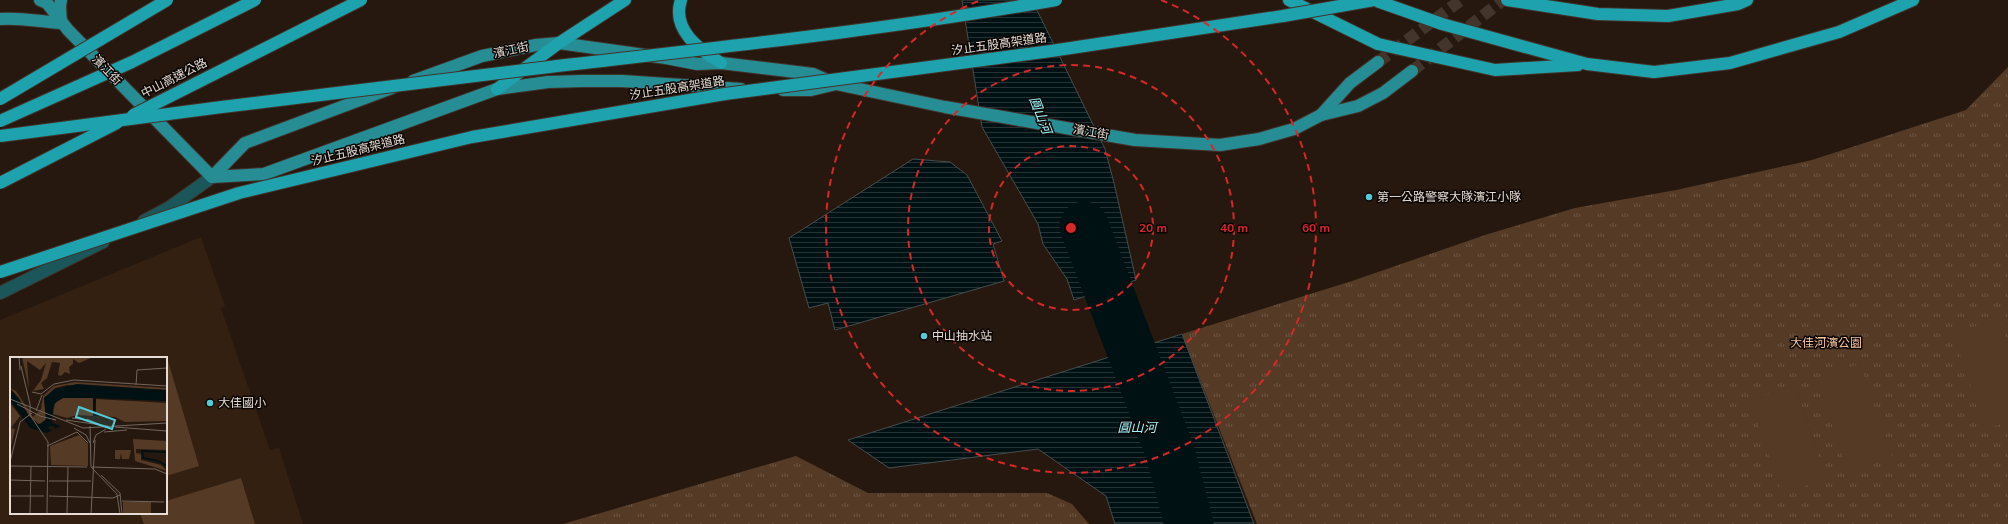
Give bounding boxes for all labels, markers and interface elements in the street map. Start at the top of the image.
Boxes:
street label: 汐止五股高架道路 [950,29,1048,59]
street label: 濱江街 [492,38,530,62]
street label: 濱江街 [89,51,125,89]
street label: 中山高速公路 [138,55,210,101]
street label: 汐止五股高架道路 [628,73,726,103]
water label: 圓山河 [1025,94,1057,140]
street label: 濱江街 [1072,121,1110,143]
street label: 汐止五股高架道路 [309,131,407,169]
place label: 第一公路警察大隊濱江小隊 [1377,189,1521,205]
marker: 第一公路警察大隊濱江小隊 [1364,192,1374,202]
text: 20 m [1139,220,1167,236]
text: 40 m [1220,220,1248,236]
text: 60 m [1302,220,1330,236]
centre of rings [1064,221,1078,235]
place label: 中山抽水站 [932,328,992,344]
marker: 中山抽水站 [919,331,929,341]
park label: 大佳河濱公園 [1790,335,1862,351]
inset map [10,357,167,514]
place label: 大佳國小 [218,395,266,411]
marker: 大佳國小 [205,398,215,408]
water label: 圓山河 [1117,419,1159,437]

